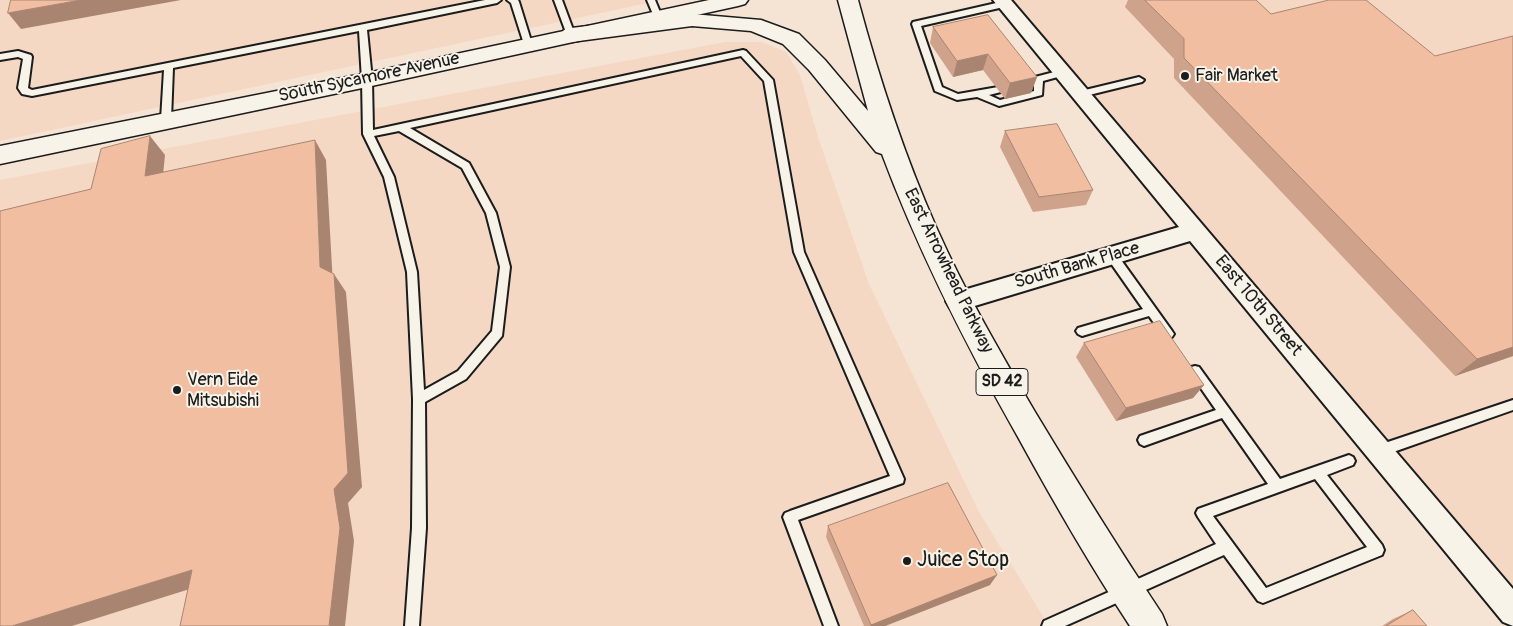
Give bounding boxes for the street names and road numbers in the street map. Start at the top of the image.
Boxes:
street label: South Sycamore Avenue [277,48,461,108]
street label: East Arrowhead Parkway [899,185,997,357]
street label: South Bank Place [1012,238,1142,294]
street label: East 10th Street [1210,251,1306,361]
road number: SD 42 [976,368,1028,396]

